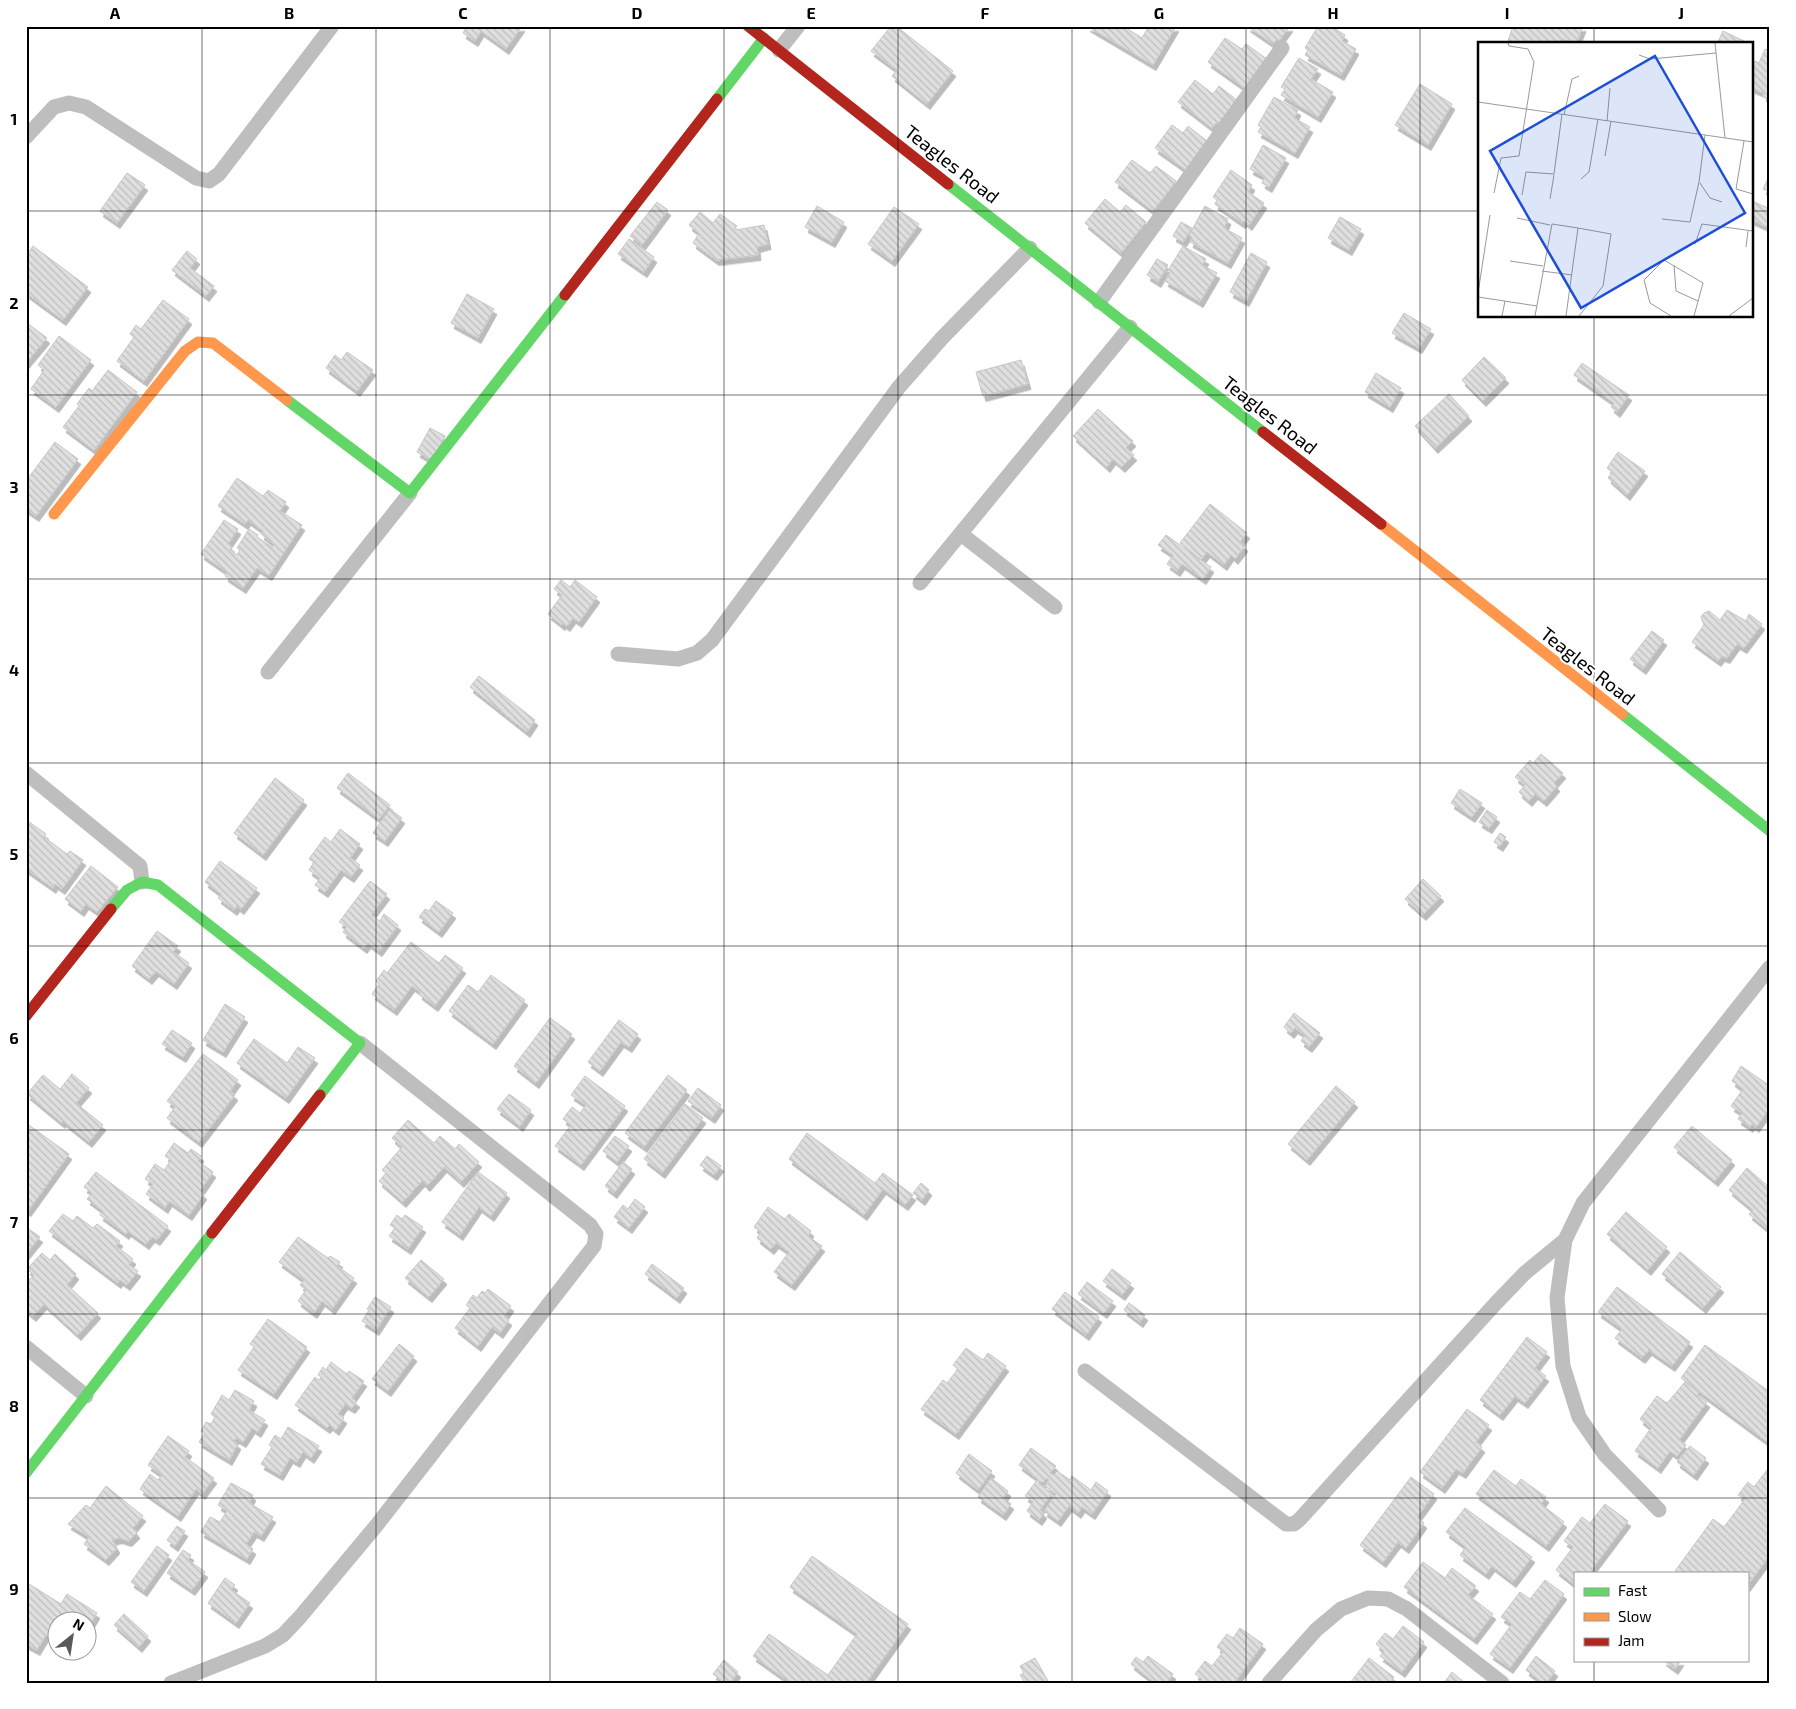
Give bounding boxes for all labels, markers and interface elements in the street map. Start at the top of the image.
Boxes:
text: A [110,3,121,22]
text: B [284,3,294,22]
text: C [458,3,468,22]
text: D [632,3,643,22]
text: E [806,3,816,22]
text: F [981,3,990,22]
text: G [1154,3,1164,22]
text: H [1327,3,1339,22]
text: I [1505,3,1509,22]
text: J [1678,3,1684,22]
inset map [1478,42,1754,318]
text: 1 [11,109,17,128]
street label: Teagles Road [900,120,1004,208]
text: 2 [9,293,19,312]
street label: Teagles Road [1218,371,1322,459]
text: 3 [9,477,19,496]
street label: Teagles Road [1536,622,1640,710]
text: 4 [9,660,19,679]
text: 5 [10,844,19,863]
text: 6 [9,1028,19,1047]
text: 7 [10,1212,19,1231]
text: 8 [9,1396,19,1415]
legend [1574,1572,1748,1662]
text: 9 [9,1579,19,1598]
text: Fast [1618,1581,1648,1599]
text: Slow [1618,1607,1652,1625]
north arrow [48,1612,98,1662]
text: N [70,1614,87,1634]
text: Jam [1618,1631,1644,1649]

